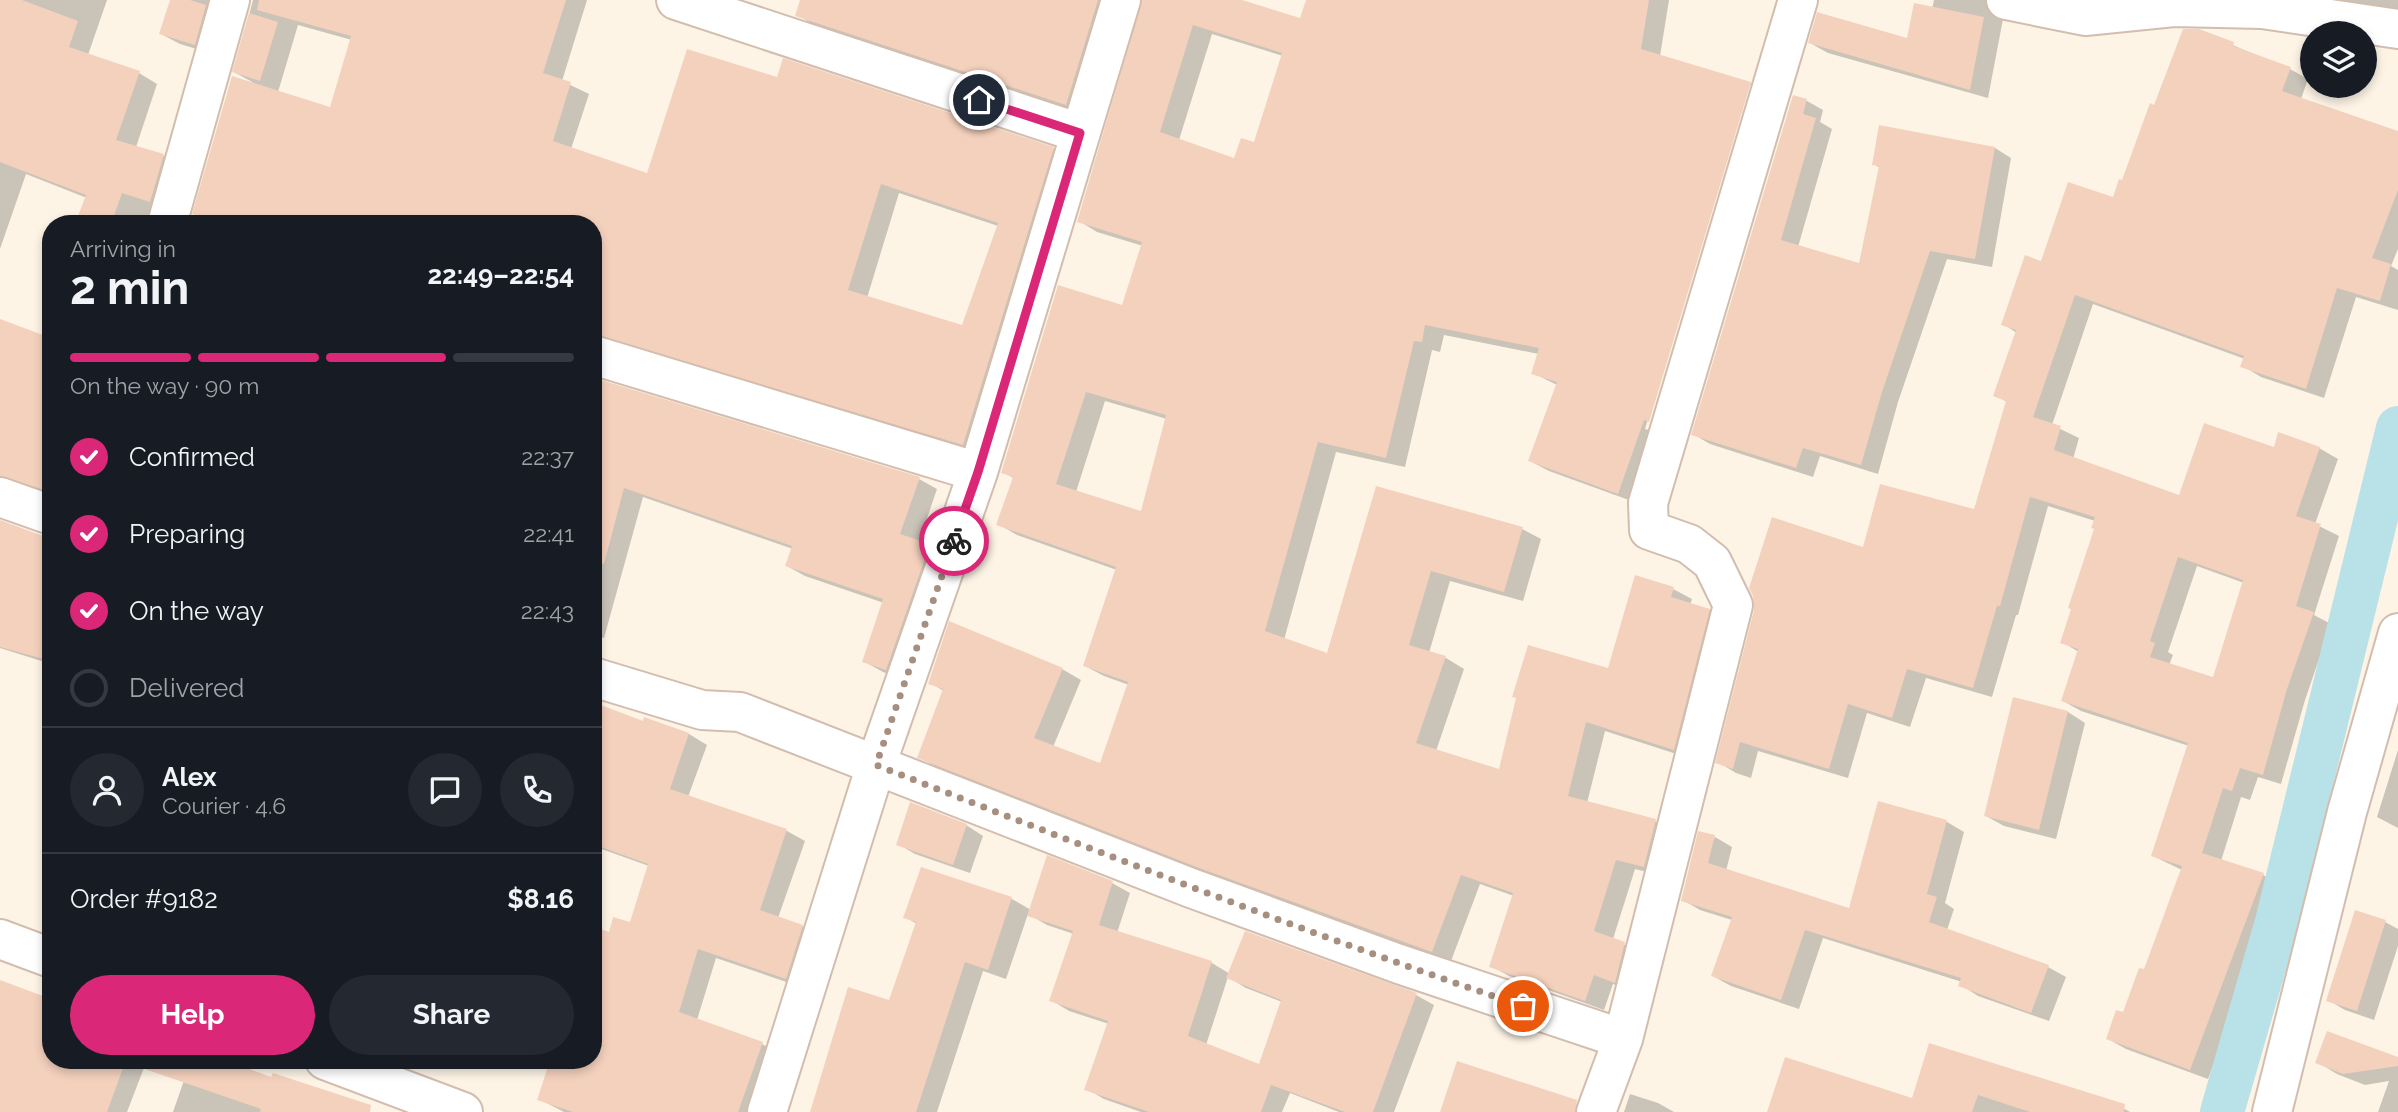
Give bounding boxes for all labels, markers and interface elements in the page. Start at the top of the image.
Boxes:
map controls [2300,21,2377,98]
button: layers [2300,21,2377,98]
pin [949,70,1009,130]
icon: home [960,81,998,119]
text: Arriving in [70,235,176,262]
text: 22:49–22:54 [427,260,574,290]
text: 2 min [70,261,189,315]
text: On the way · 90 m [70,372,259,399]
icon: check [70,438,108,476]
text: Confirmed [129,442,255,472]
text: 22:37 [521,443,574,470]
courier [919,506,989,576]
icon: check [70,515,108,553]
text: Preparing [129,519,245,549]
text: 22:41 [523,520,574,547]
icon: bike [935,522,973,560]
icon: check [70,592,108,630]
text: On the way [129,596,264,626]
text: 22:43 [521,597,574,624]
text: Delivered [129,673,244,703]
button: person [70,753,144,827]
button: chat [408,753,482,827]
button: phone [500,753,574,827]
text: Alex [162,762,217,792]
text: Courier · 4.6 [162,792,286,819]
text: Order #9182 [70,884,218,914]
text: $8.16 [507,884,574,914]
button: Help [70,975,315,1055]
button: Share [329,975,574,1055]
pin [1493,976,1553,1036]
icon: bag [1504,987,1542,1025]

